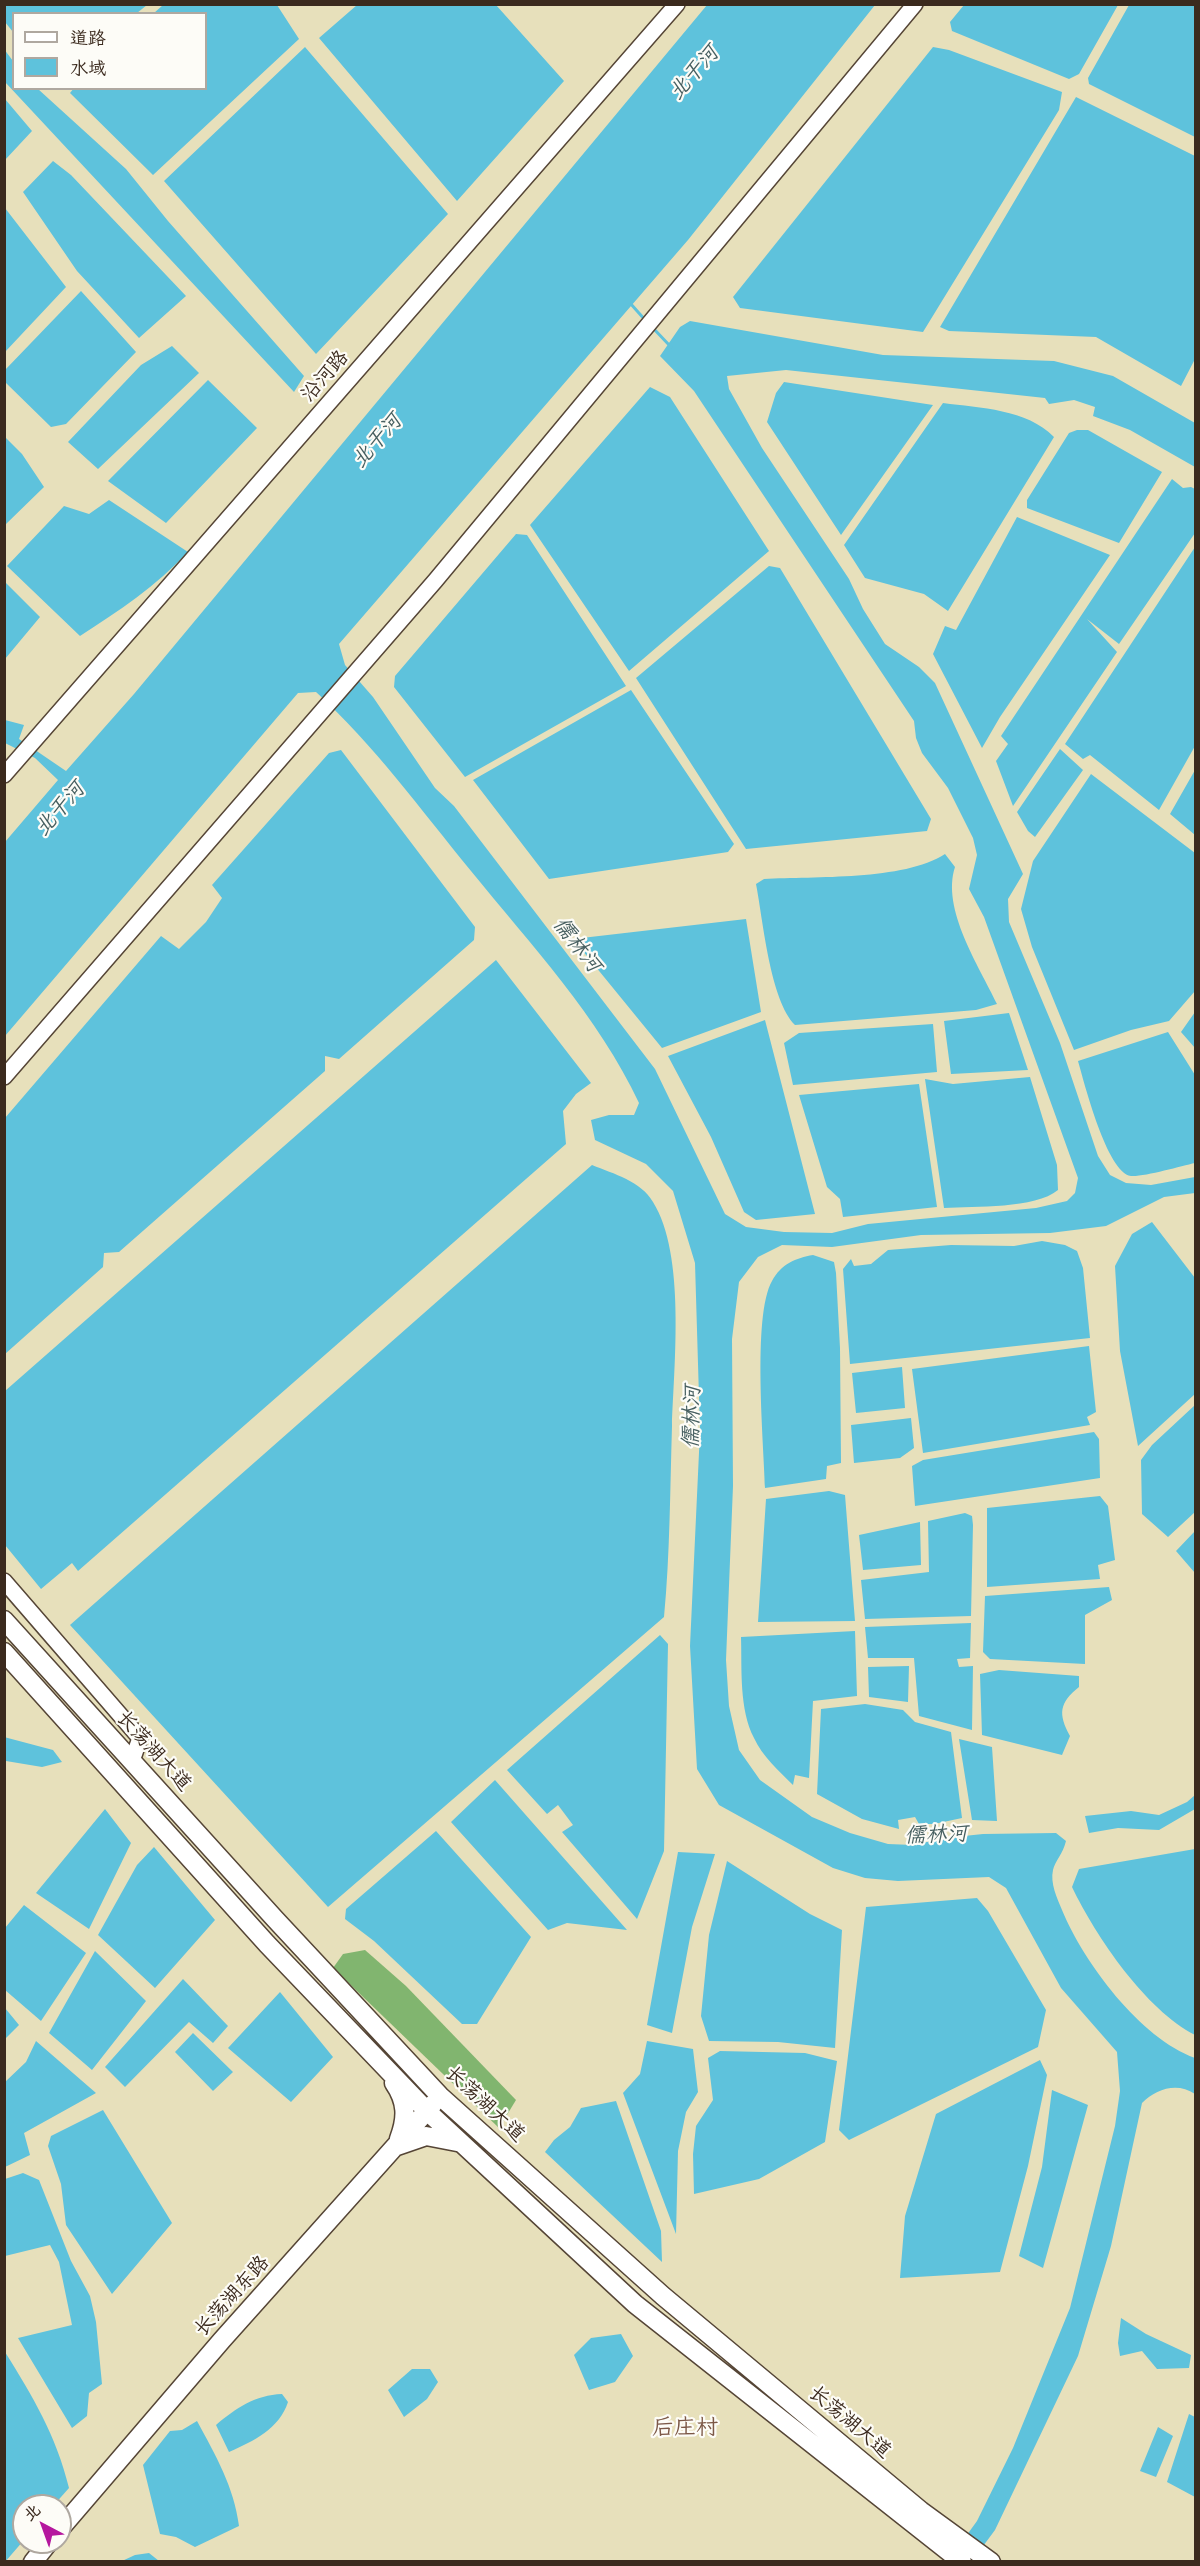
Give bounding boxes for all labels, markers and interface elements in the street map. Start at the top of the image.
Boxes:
legend [12,12,207,90]
text: 道路 [70,26,106,49]
water label: 北干河 [664,41,724,105]
text: 水域 [70,56,106,79]
street label: 沿河路 [296,345,354,407]
water label: 北干河 [347,409,407,473]
water label: 北干河 [30,777,90,841]
water label: 儒林河 [548,912,606,978]
water label: 儒林河 [678,1385,706,1449]
street label: 长荡湖大道 [112,1706,196,1796]
water label: 儒林河 [904,1821,968,1849]
street label: 长荡湖大道 [440,2061,530,2147]
street label: 长荡湖东路 [190,2251,274,2341]
street label: 长荡湖大道 [804,2381,896,2463]
district label: 后庄村 [652,2415,718,2441]
north arrow [12,2494,72,2554]
text: 北 [19,2499,44,2525]

